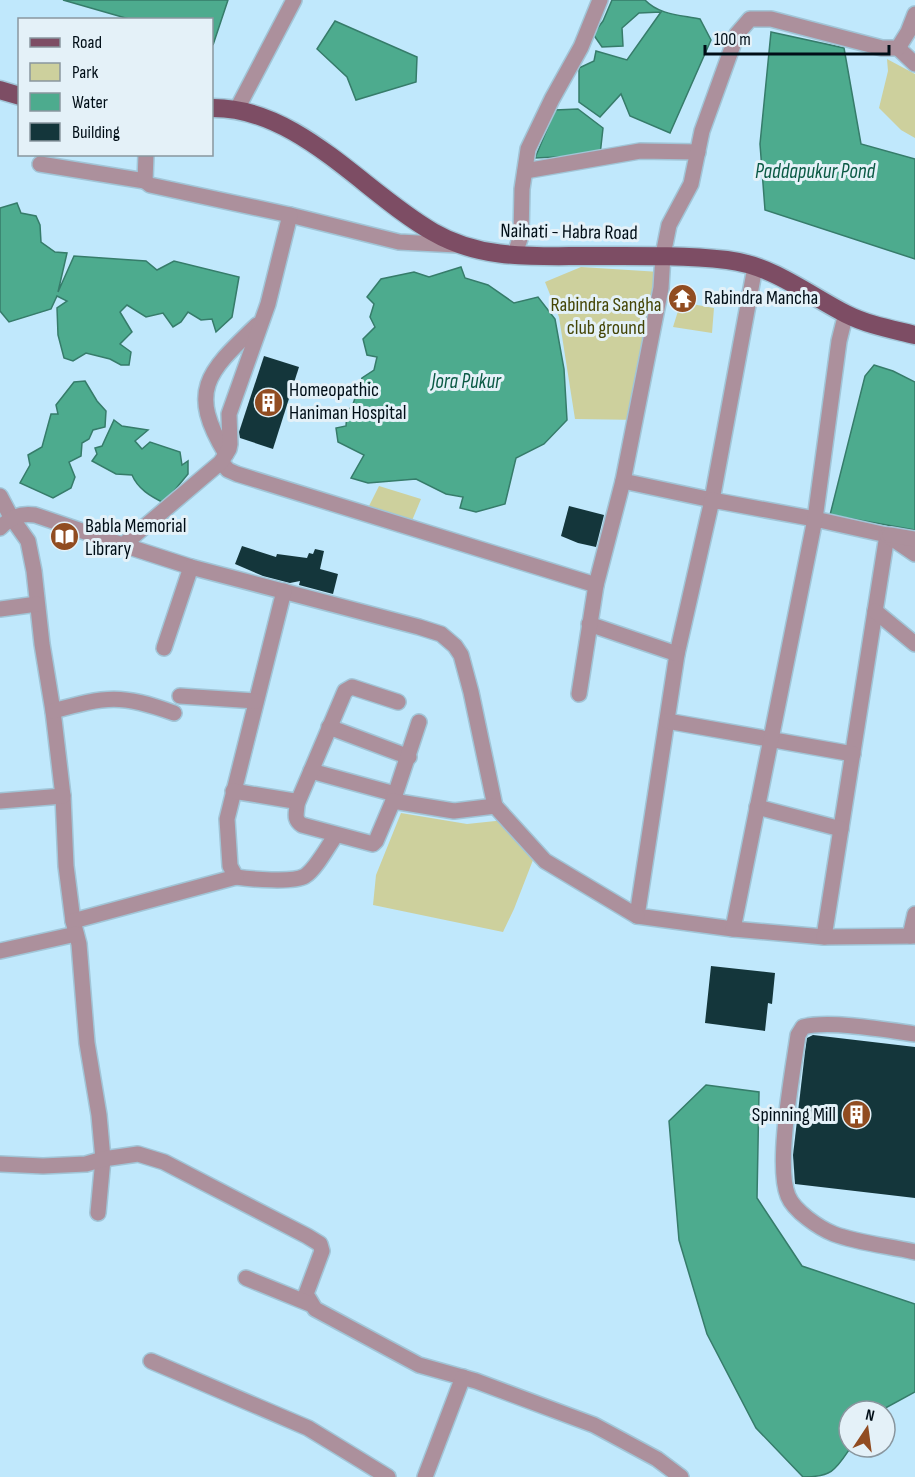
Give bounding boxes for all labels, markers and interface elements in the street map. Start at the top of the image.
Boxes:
legend [18,18,213,156]
scale bar [705,18,890,56]
text: 100 m [714,29,751,50]
text: Road [72,32,102,53]
text: Park [72,62,98,83]
text: Water [72,92,108,113]
text: Building [72,122,120,143]
water label: Paddapukur Pond [755,159,876,184]
street label: Naihati - Habra Road [500,219,638,245]
temple icon: Rabindra Mancha [667,282,699,314]
place label: Rabindra Mancha [704,286,818,310]
park label: Rabindra Sangha club ground [551,293,661,340]
water label: Jora Pukur [429,369,502,394]
place label: Homeopathic Haniman Hospital [289,378,406,425]
building icon: Homeopathic Haniman Hospital [252,386,284,418]
place label: Babla Memorial Library [85,514,187,561]
library icon: Babla Memorial Library [48,521,80,553]
building icon: Spinning Mill [841,1099,873,1131]
place label: Spinning Mill [752,1103,836,1127]
north arrow [837,1399,897,1459]
text: N [864,1406,876,1426]

